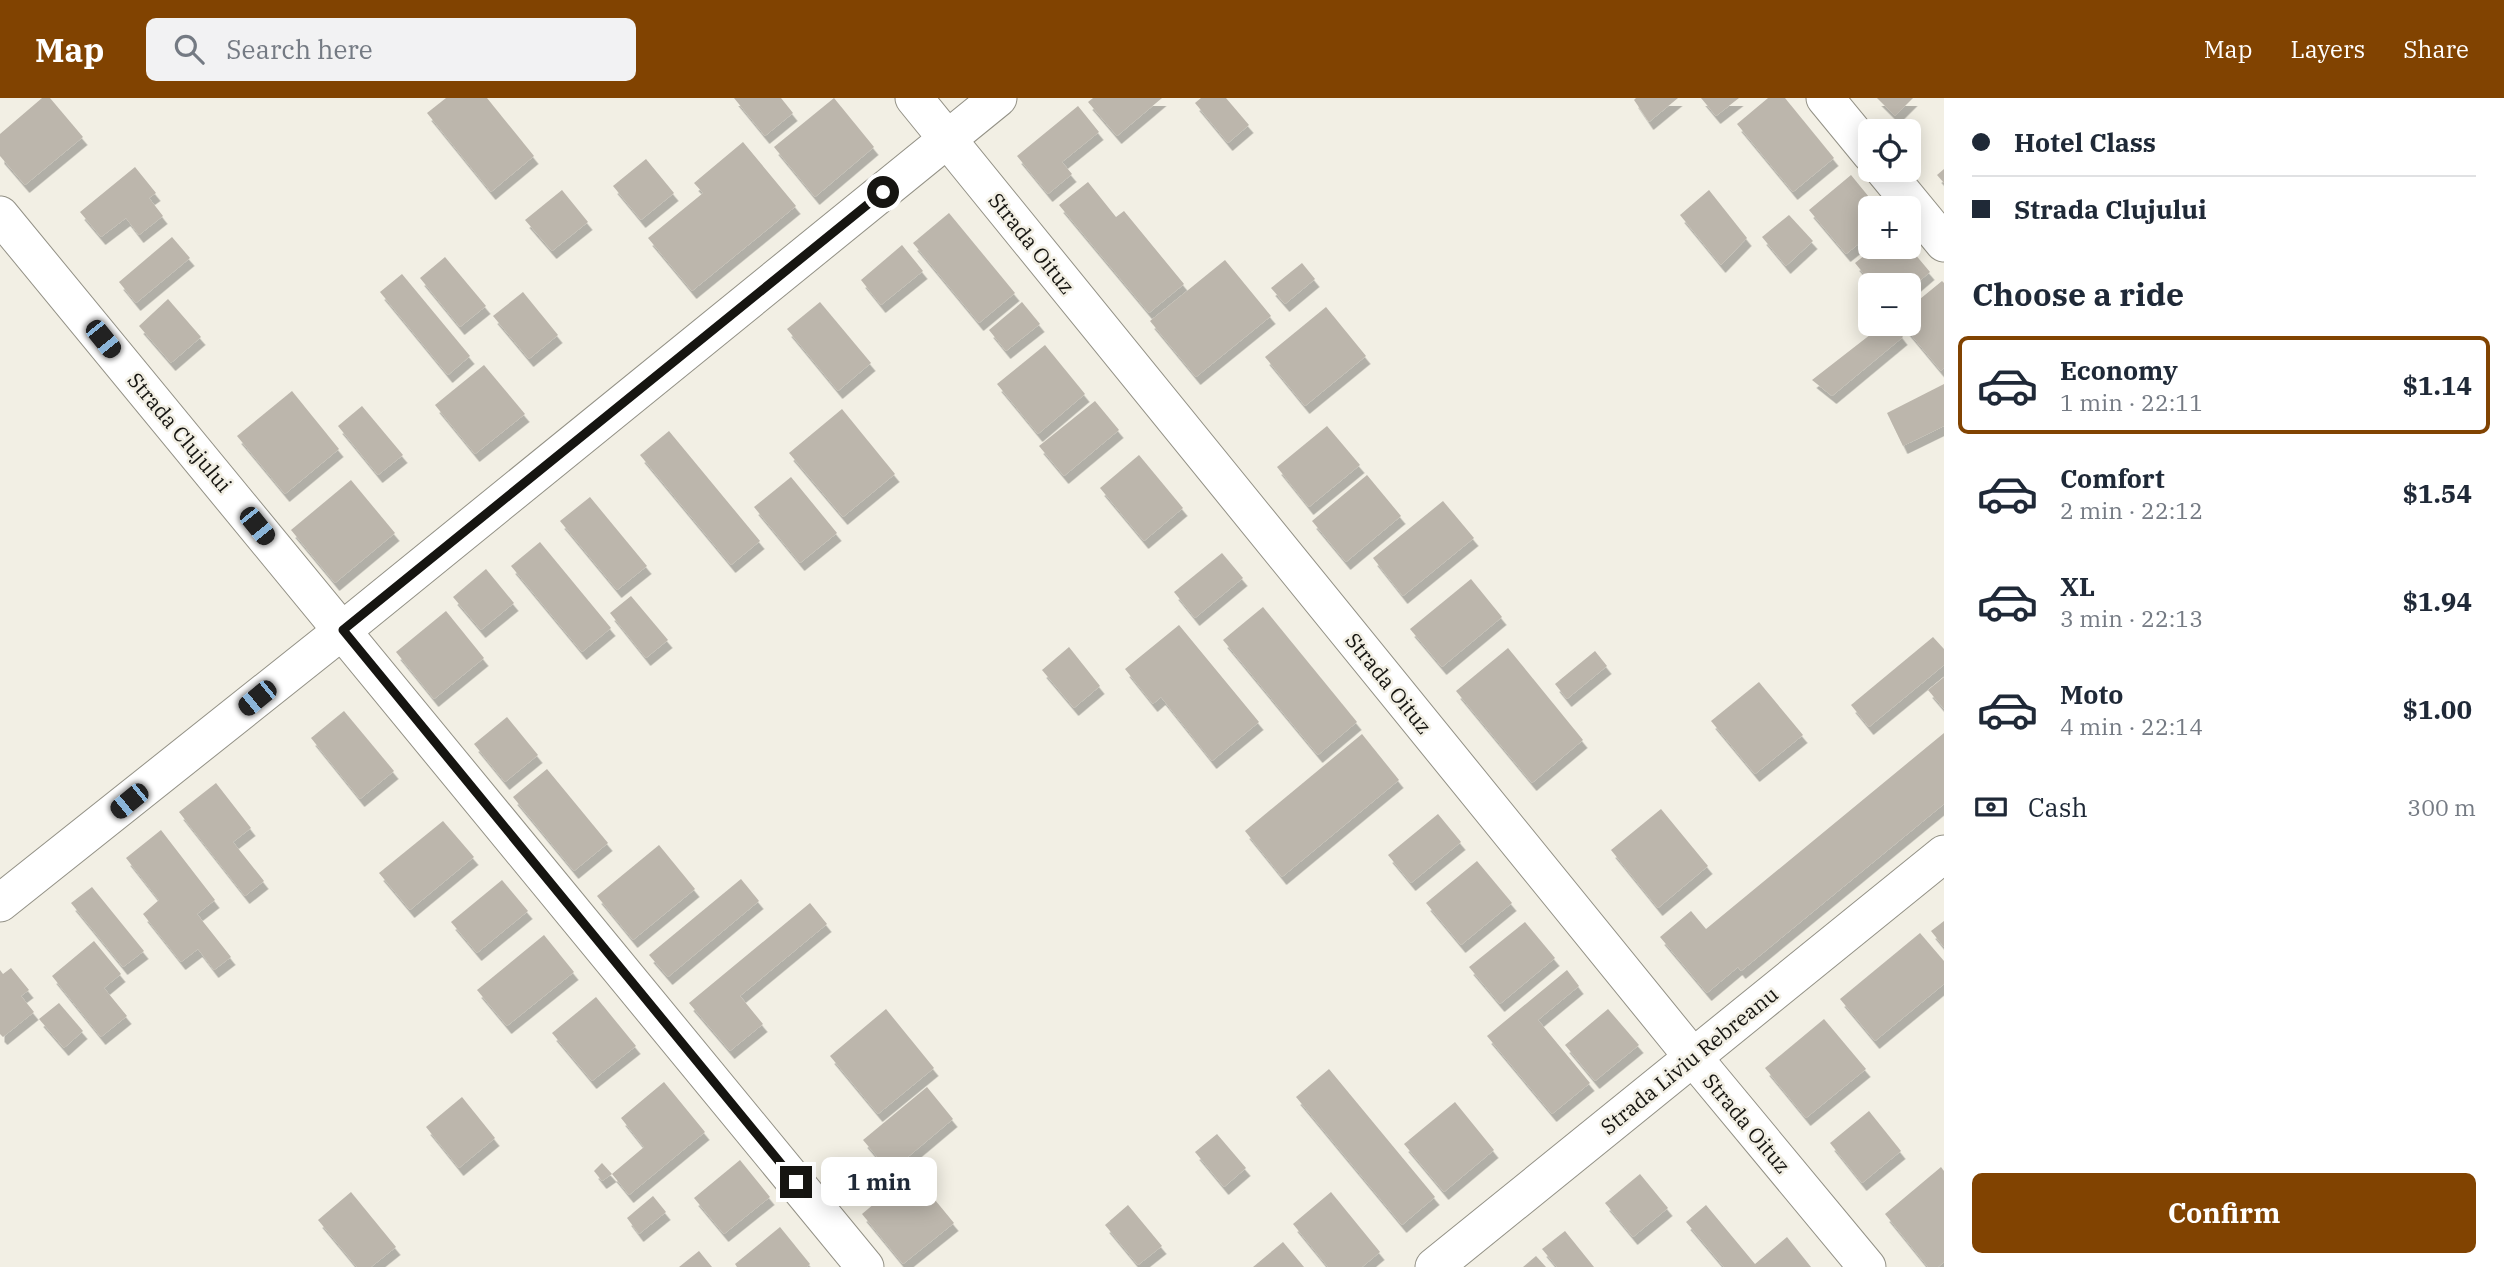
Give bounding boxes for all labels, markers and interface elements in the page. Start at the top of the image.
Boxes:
search box [146,18,636,81]
text: Map [35,28,104,71]
icon: search [170,30,208,68]
text: Search here [226,32,373,66]
text: Map [2204,33,2252,65]
text: Layers [2290,33,2365,65]
text: Share [2403,33,2469,65]
map controls [1858,119,1921,336]
button: locate [1858,119,1921,182]
text: Hotel Class [2014,125,2156,159]
route start [867,176,899,208]
street label: Strada Oituz [983,187,1081,299]
text: Strada Clujului [2014,192,2207,226]
button: + [1858,196,1921,259]
button: − [1858,273,1921,336]
text: Choose a ride [1972,273,2184,315]
car [82,316,125,362]
text: Economy [2060,353,2178,387]
icon: car [1976,354,2039,417]
street label: Strada Clujului [122,366,238,498]
text: $1.14 [2402,368,2472,402]
text: 1 min · 22:11 [2060,387,2203,417]
text: Comfort [2060,461,2165,495]
icon: car [1976,462,2039,525]
text: $1.54 [2402,476,2472,510]
text: 2 min · 22:12 [2060,495,2203,525]
car [236,503,279,549]
text: XL [2060,569,2095,603]
icon: car [1976,570,2039,633]
text: $1.94 [2402,584,2472,618]
text: 3 min · 22:13 [2060,603,2203,633]
street label: Strada Oituz [1340,627,1438,739]
car [235,677,280,719]
text: Moto [2060,677,2123,711]
icon: car [1976,678,2039,741]
text: $1.00 [2402,692,2472,726]
text: 4 min · 22:14 [2060,711,2203,741]
car [107,780,152,822]
icon: cash [1972,788,2010,826]
text: Cash [2028,790,2088,824]
text: 300 m [2407,792,2476,822]
street label: Strada Liviu Rebreanu [1594,980,1784,1140]
street label: Strada Oituz [1697,1067,1797,1179]
callout: 1 min [820,1158,936,1206]
route end [780,1166,812,1198]
text: 1 min [847,1166,911,1196]
button: Confirm [1972,1173,2476,1253]

